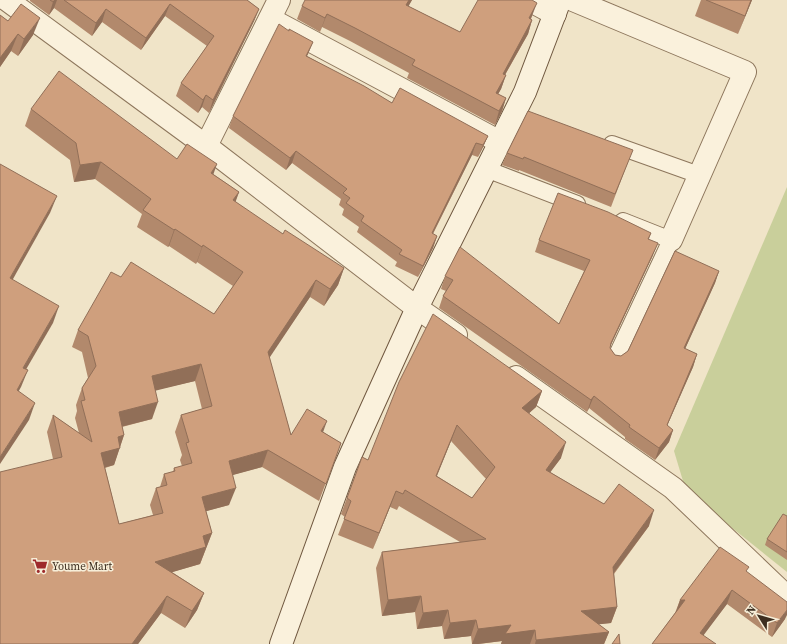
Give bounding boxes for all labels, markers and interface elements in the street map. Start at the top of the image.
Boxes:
supermarket icon: Youme Mart [31,557,49,575]
place label: Youme Mart [52,559,113,574]
north arrow [739,596,779,636]
text: N [743,603,760,618]

